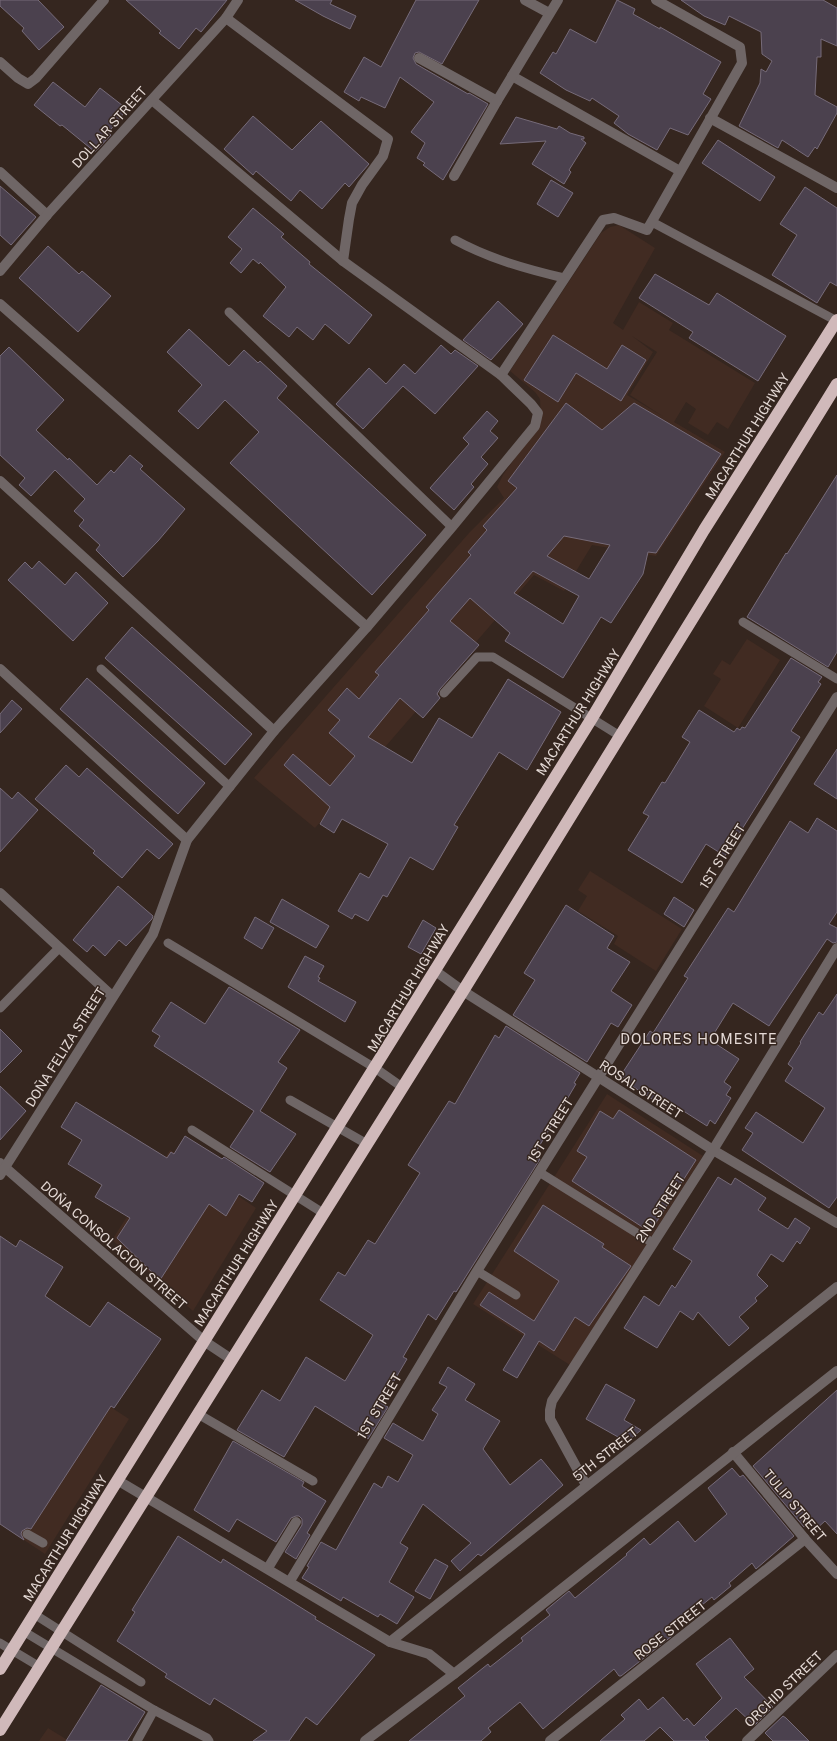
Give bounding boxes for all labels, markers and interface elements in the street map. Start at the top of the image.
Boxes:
street label: DOLLAR STREET [69,83,150,171]
street label: MACARTHUR HIGHWAY [702,370,792,502]
street label: MACARTHUR HIGHWAY [533,646,623,778]
street label: 1ST STREET [697,821,748,892]
street label: MACARTHUR HIGHWAY [364,922,452,1055]
street label: DOÑA FELIZA STREET [23,985,108,1110]
district label: DOLORES HOMESITE [620,1031,778,1047]
street label: ROSAL STREET [597,1057,685,1122]
street label: 1ST STREET [525,1095,576,1166]
street label: 2ND STREET [633,1171,688,1245]
street label: DOÑA CONSOLACION STREET [38,1178,190,1313]
street label: MACARTHUR HIGHWAY [191,1197,281,1329]
street label: 1ST STREET [354,1371,405,1442]
street label: 5TH STREET [570,1424,641,1484]
street label: TULIP STREET [760,1467,829,1544]
street label: MACARTHUR HIGHWAY [20,1472,110,1604]
street label: ROSE STREET [631,1597,710,1663]
street label: ORCHID STREET [741,1648,825,1730]

